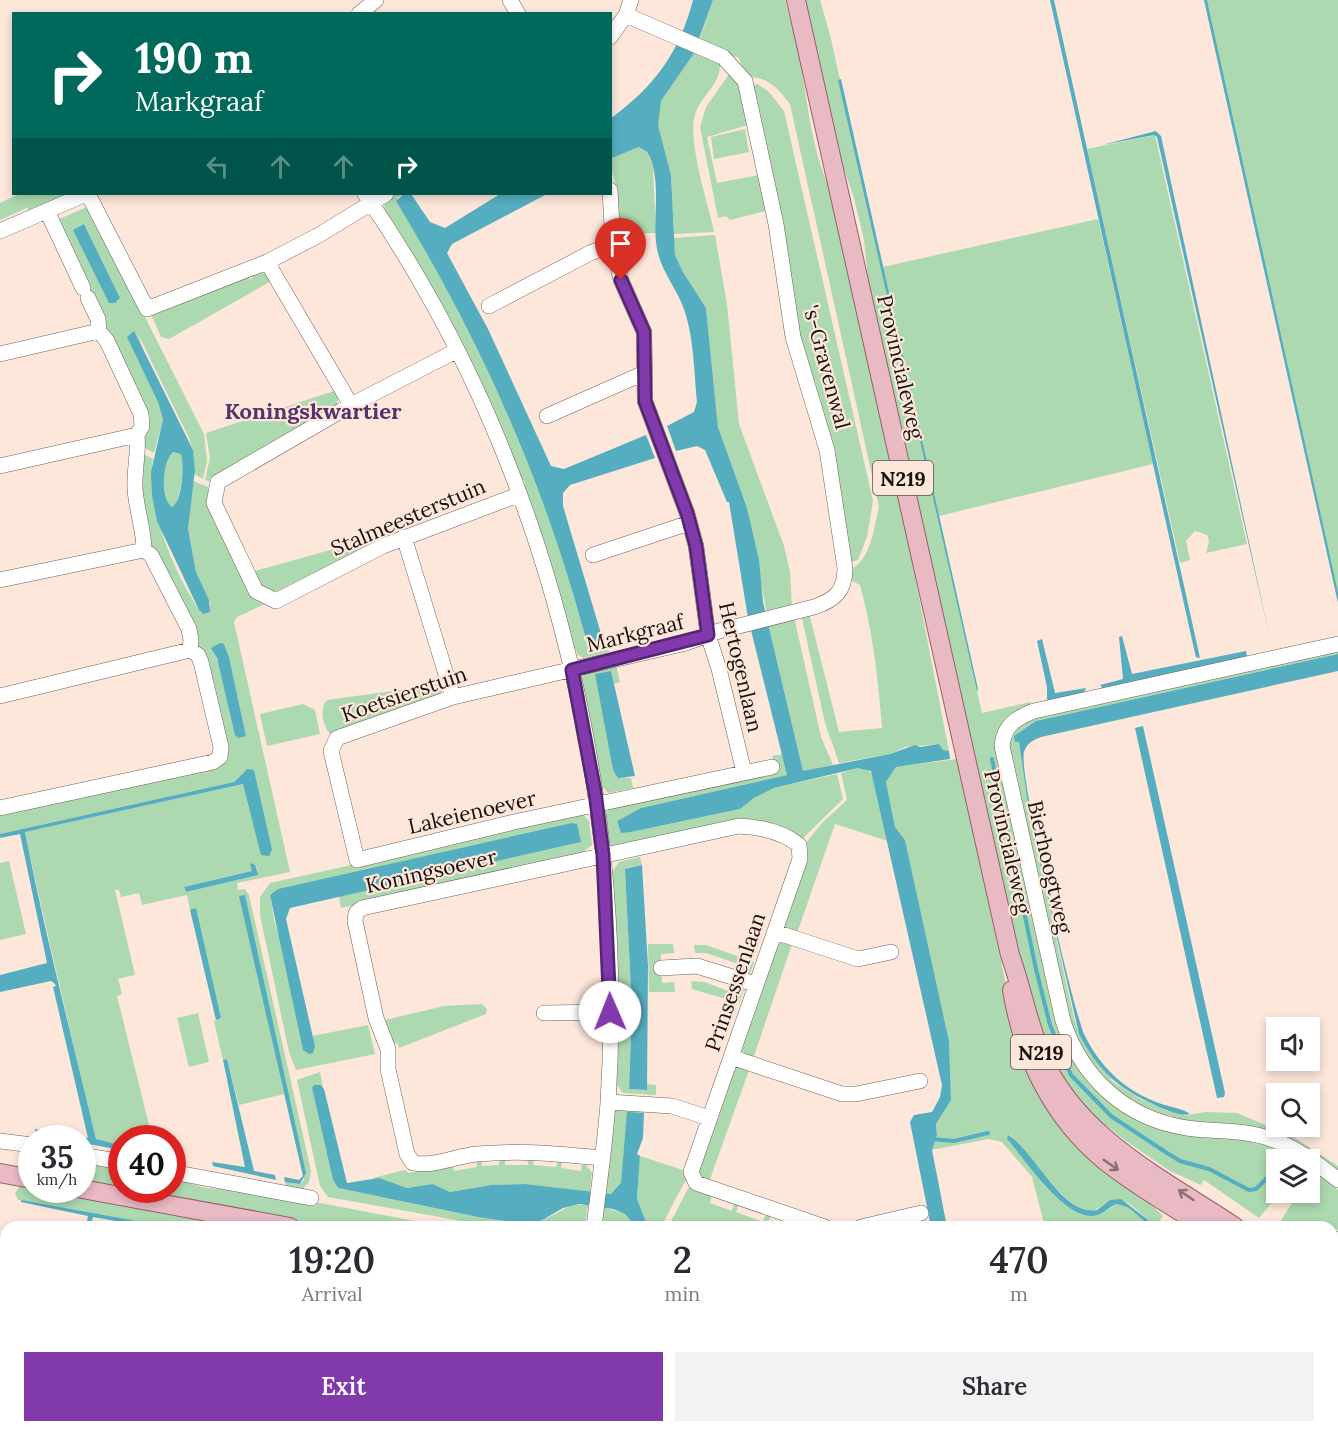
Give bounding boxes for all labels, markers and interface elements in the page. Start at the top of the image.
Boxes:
text: 190 m [135,31,253,85]
icon: right [36,36,114,114]
text: Markgraaf [135,84,263,118]
icon: left [201,150,234,183]
icon: ahead [264,150,297,183]
icon: ahead [327,150,360,183]
icon: right [390,150,423,183]
pin [595,218,646,280]
icon: arrive [604,227,637,260]
street label: Provincialeweg [871,292,931,442]
street label: 's-Gravenwal [797,302,857,432]
district label: Koningskwartier [224,397,402,425]
road number: N219 [873,461,933,495]
street label: Stalmeesterstuin [327,472,490,562]
street label: Hertogenlaan [713,599,769,735]
street label: Markgraaf [583,607,688,658]
street label: Koetsierstuin [338,660,470,728]
street label: Provincialeweg [978,767,1038,917]
street label: Lakeienoever [405,784,539,840]
street label: Bierhoogtweg [1022,798,1079,937]
street label: Koningsoever [363,843,499,899]
street label: Prinsessenlaan [699,909,771,1055]
position arrow [578,980,642,1044]
map controls [1266,1017,1320,1203]
button: sound [1266,1017,1320,1071]
road number: N219 [1011,1035,1071,1069]
button: search [1266,1083,1320,1137]
speed limit sign: 40 [108,1125,186,1203]
text: 35 [40,1138,73,1176]
button: layers [1266,1149,1320,1203]
one-way arrow [1103,1159,1119,1171]
text: km/h [37,1170,77,1189]
one-way arrow [1178,1188,1195,1201]
text: 19:20 [289,1237,375,1283]
text: 2 [673,1237,692,1283]
text: 470 [990,1237,1049,1283]
text: Arrival [302,1281,363,1306]
text: min [665,1281,700,1306]
text: m [1010,1281,1028,1306]
button: Exit [24,1352,663,1421]
button: Share [675,1352,1314,1421]

